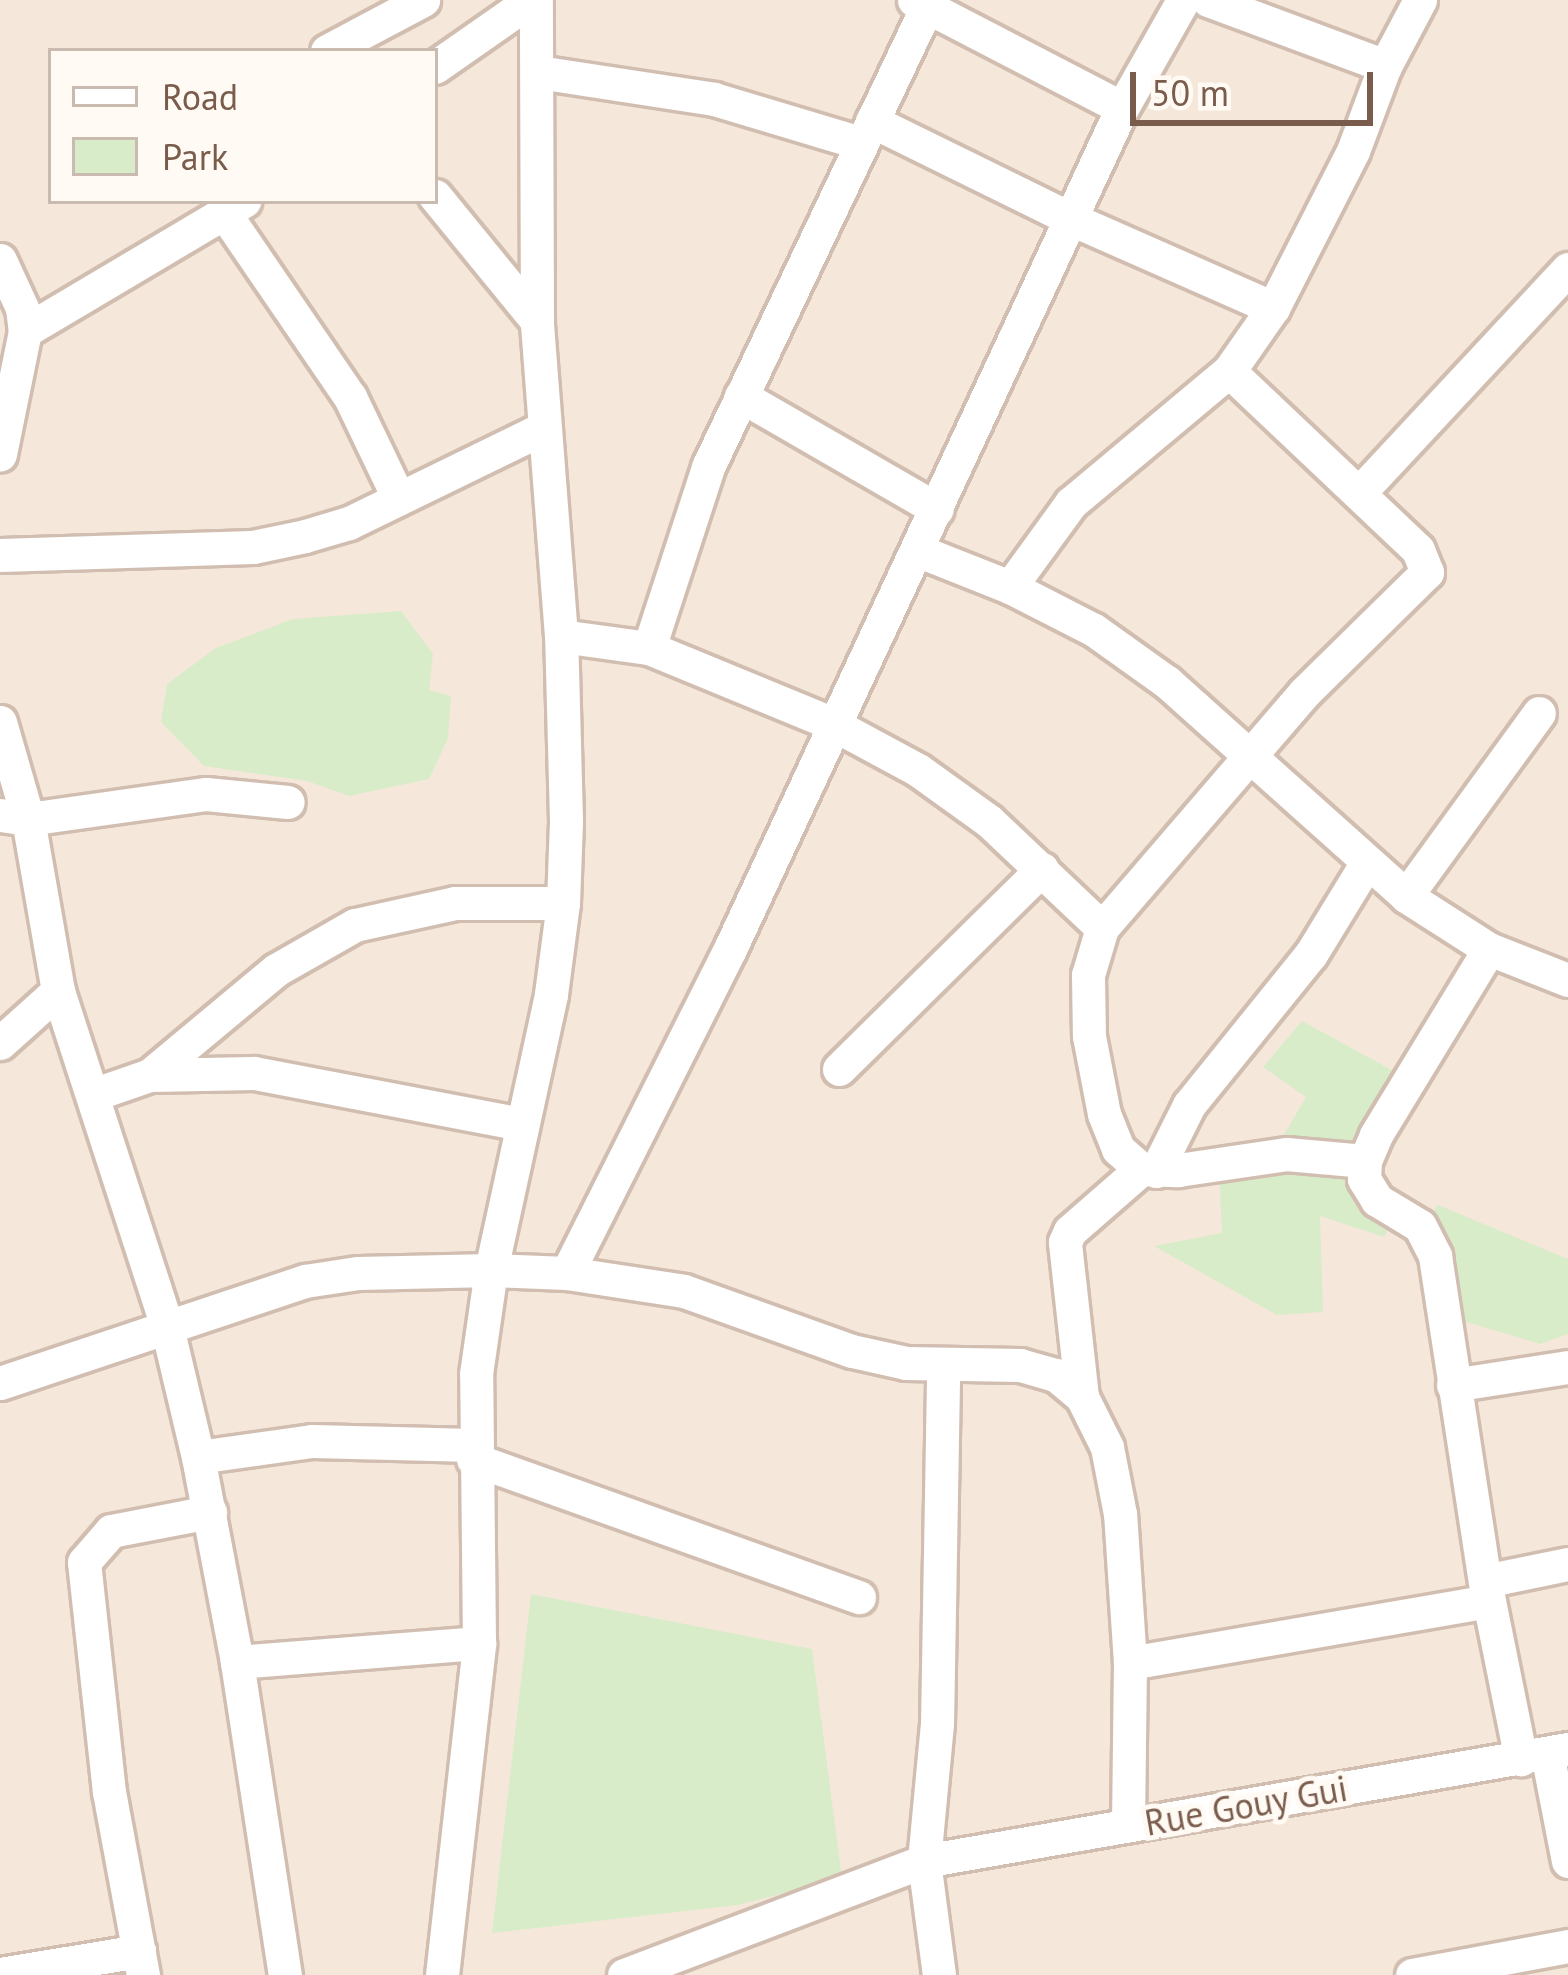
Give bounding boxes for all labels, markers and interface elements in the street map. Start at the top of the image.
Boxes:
legend [48,48,438,204]
scale bar [1136,48,1379,122]
text: 50 m [1151,69,1229,116]
text: Road [162,73,238,120]
text: Park [162,133,228,180]
street label: Rue Gouy Gui [1141,1766,1351,1844]

